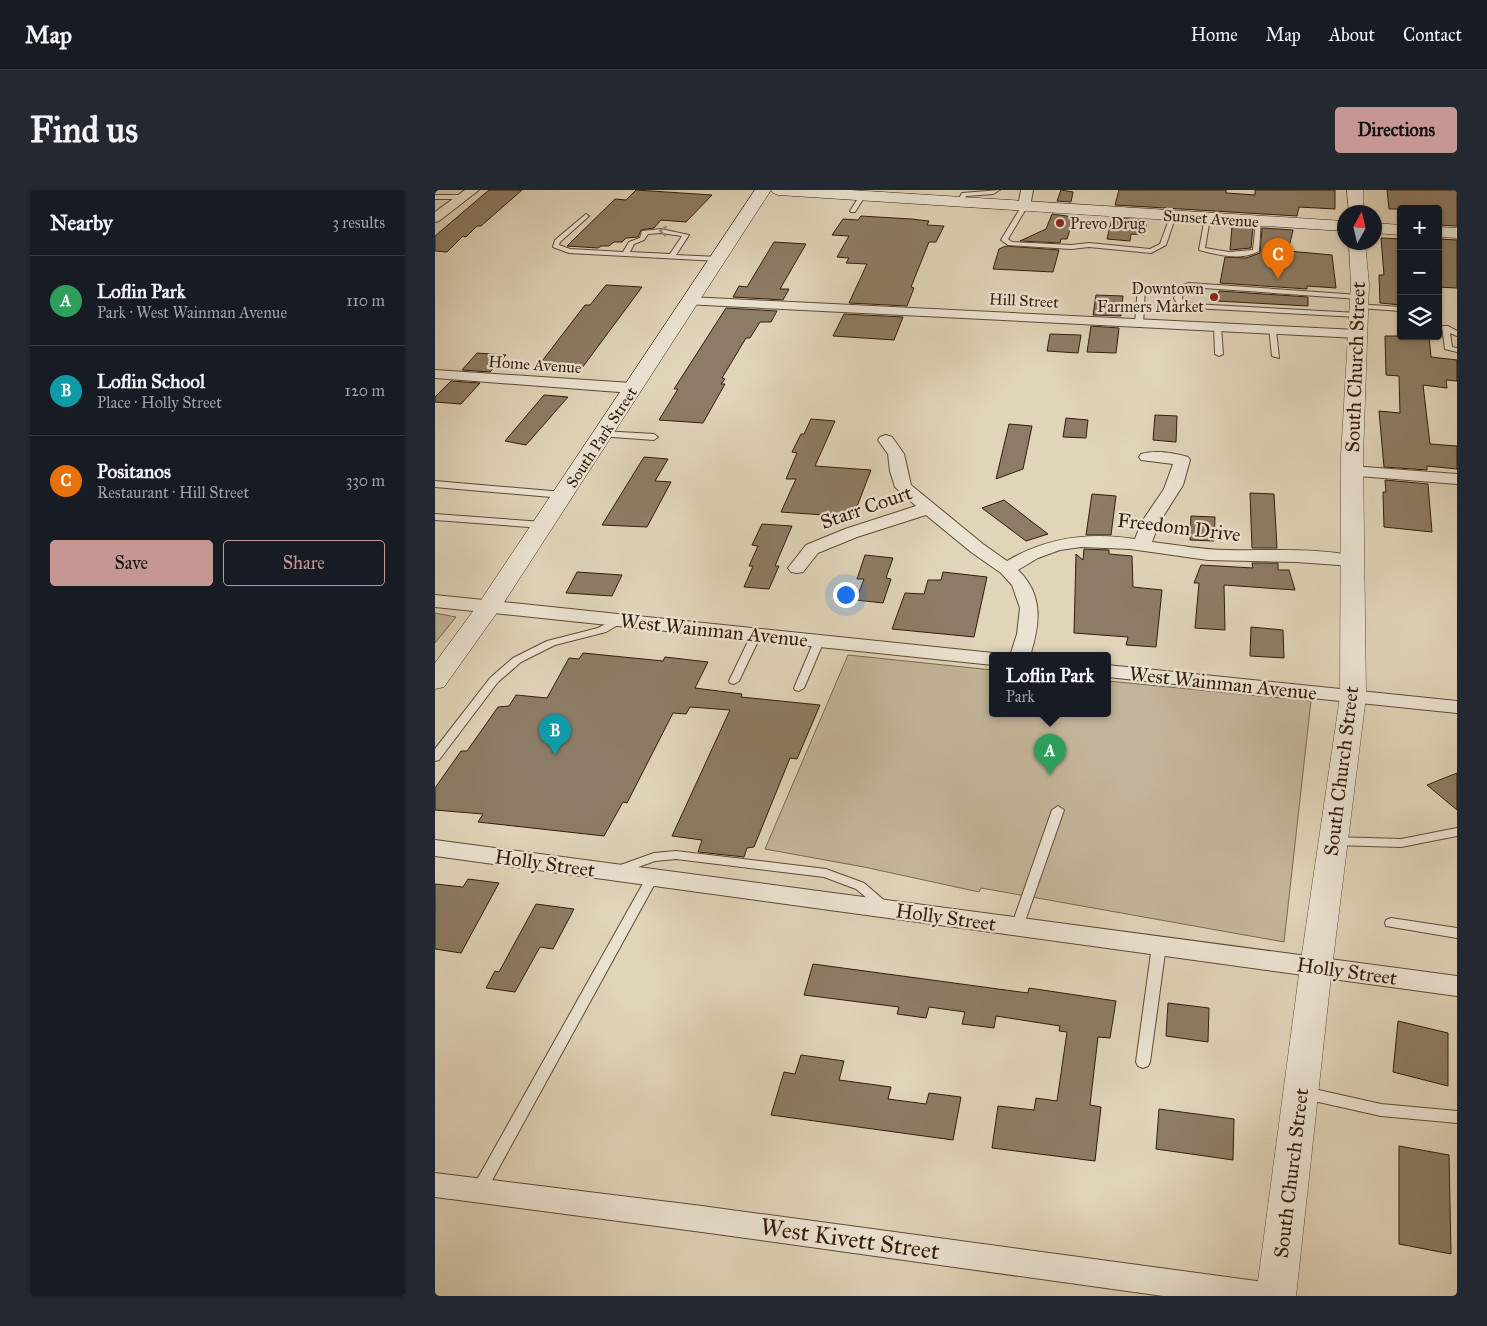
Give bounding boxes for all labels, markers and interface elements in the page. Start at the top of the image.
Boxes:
text: Map [25,20,72,50]
text: Home [1191,24,1238,46]
text: Map [1266,24,1301,46]
text: About [1329,24,1375,46]
text: Contact [1403,24,1462,46]
button: Directions [1335,107,1457,153]
text: Find us [30,109,138,152]
north arrow [1337,205,1382,250]
map controls [1397,205,1442,340]
button: + [1397,205,1442,250]
street label: Sunset Avenue [1162,206,1260,231]
text: Nearby [50,210,113,236]
text: 3 results [332,213,385,232]
place label: Prevo Drug [1070,214,1146,234]
marker: Prevo Drug [1054,217,1066,229]
one-way arrow [659,226,667,237]
pin: C [1262,238,1294,279]
button: − [1397,250,1442,295]
place label: Downtown Farmers Market [1097,279,1204,316]
text: Loflin Park [97,280,185,303]
street label: South Church Street [1340,281,1370,453]
street label: Hill Street [988,289,1060,312]
text: A [61,291,71,310]
text: 110 m [346,291,385,310]
marker: Downtown Farmers Market [1208,291,1220,303]
button: layers [1397,295,1442,340]
text: Park · West Wainman Avenue [97,303,287,322]
street label: Home Avenue [488,352,583,377]
text: Loflin School [97,370,205,393]
text: B [61,381,71,400]
text: 120 m [345,381,385,400]
street label: South Park Street [562,383,641,491]
text: Place · Holly Street [97,393,222,412]
text: Positanos [97,460,171,483]
text: C [61,471,71,490]
text: 330 m [346,471,385,490]
street label: Starr Court [817,480,915,534]
text: Restaurant · Hill Street [97,483,249,502]
street label: Freedom Drive [1116,508,1242,546]
button: Save [50,540,213,586]
button: Share [223,540,385,586]
your location [833,582,859,608]
street label: West Wainman Avenue [619,608,809,652]
popup [989,652,1111,717]
street label: West Wainman Avenue [1128,661,1318,705]
text: Loflin Park [1006,664,1094,687]
street label: South Church Street [1319,685,1363,857]
text: Park [1006,687,1035,706]
pin: B [539,714,571,755]
pin: A [1034,734,1066,775]
street label: Holly Street [493,844,597,882]
street label: Holly Street [894,898,998,936]
street label: Holly Street [1295,952,1399,990]
street label: South Church Street [1269,1087,1313,1259]
street label: West Kivett Street [758,1212,942,1266]

